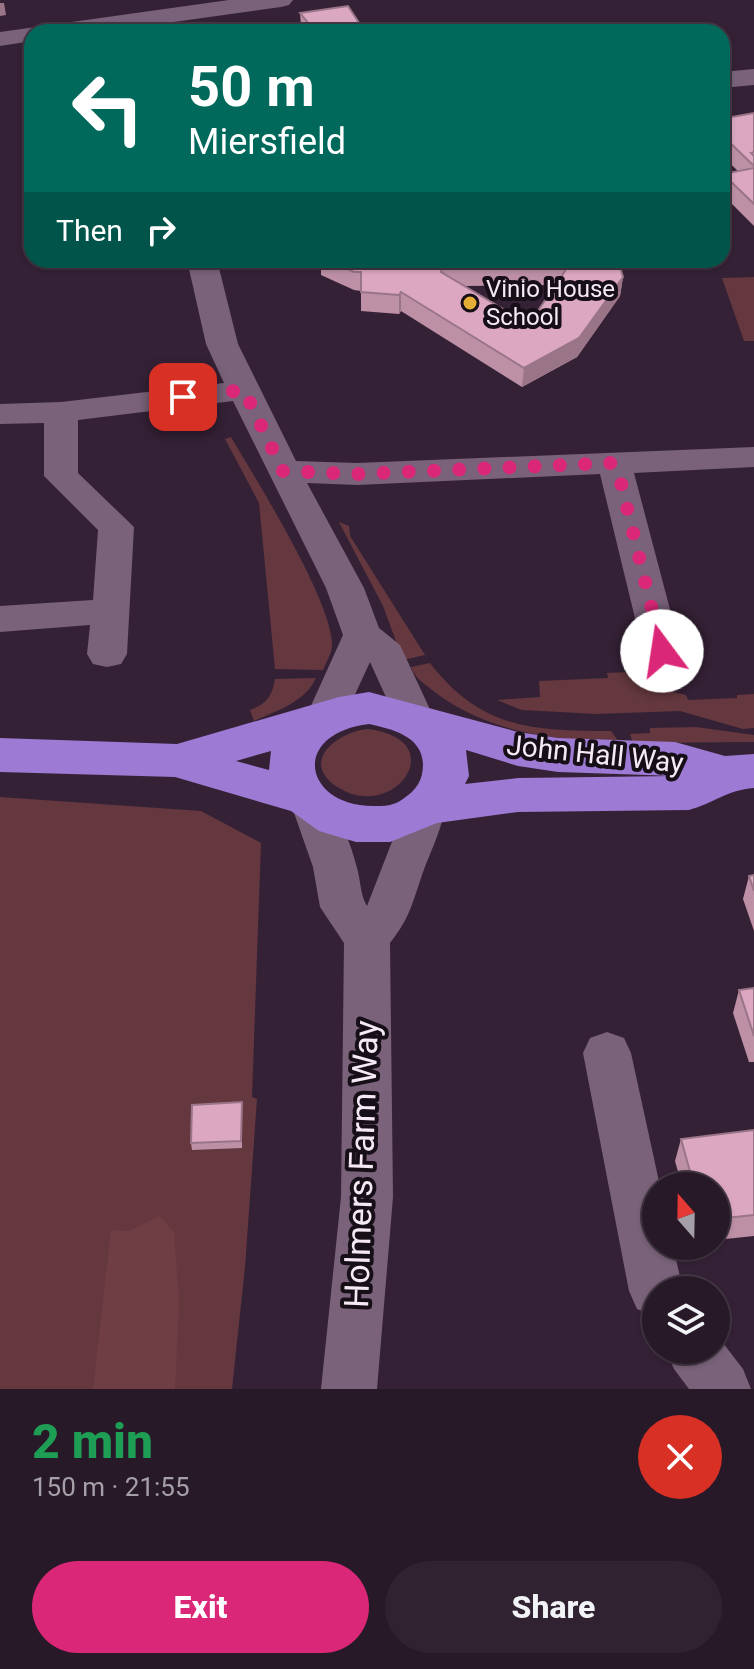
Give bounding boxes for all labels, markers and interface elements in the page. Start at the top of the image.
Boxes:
text: 50 m [188,54,315,120]
icon: left [56,56,160,160]
text: Miersfield [188,121,346,163]
icon: right [139,208,183,252]
text: Then [56,213,123,248]
place label: Vinio House School [486,275,615,331]
marker: Vinio House School [461,294,479,312]
pin [149,363,217,431]
icon: arrive [161,375,205,419]
position arrow [620,609,704,693]
street label: John Hall Way [505,728,685,780]
street label: Holmers Farm Way [336,1020,386,1308]
north arrow [642,1172,730,1260]
map controls [642,1172,730,1364]
button: layers [642,1276,730,1364]
text: 2 min [32,1413,153,1470]
button: close [638,1415,722,1499]
text: 150 m · 21:55 [32,1472,190,1502]
button: Exit [32,1561,369,1653]
button: Share [385,1561,722,1653]

